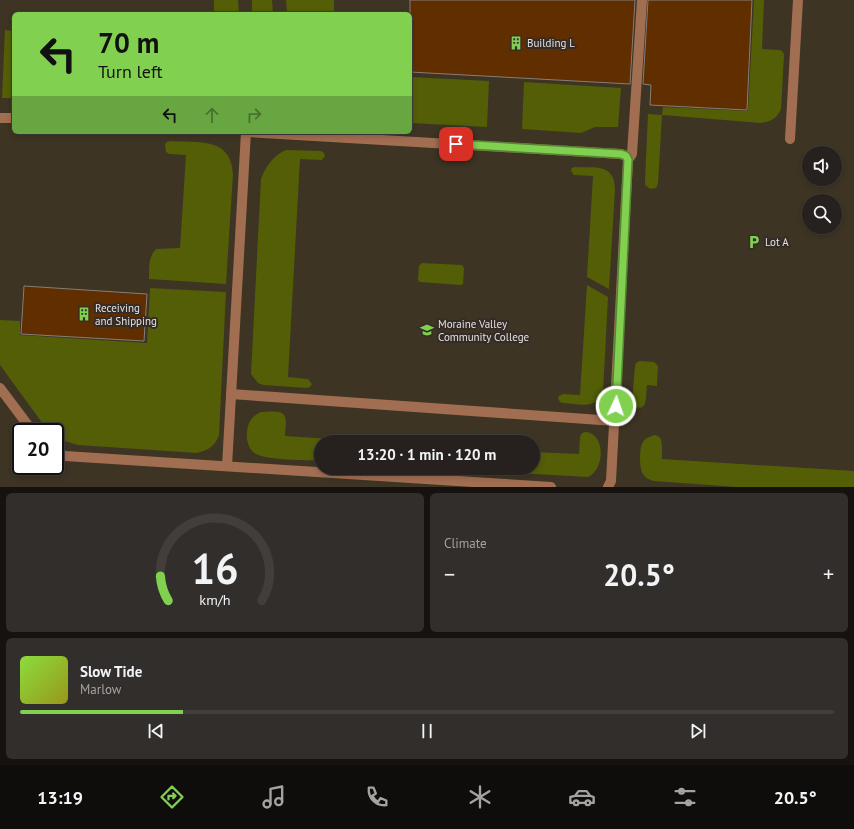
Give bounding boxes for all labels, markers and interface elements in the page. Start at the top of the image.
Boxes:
text: 70 m [98,24,159,61]
icon: left [32,28,84,80]
building icon: Building L [508,35,524,51]
place label: Building L [527,36,575,50]
text: Turn left [98,60,163,83]
icon: left [159,104,181,126]
icon: ahead [201,104,223,126]
icon: right [243,104,265,126]
pin [439,127,473,161]
icon: arrive [445,133,467,155]
map controls [802,146,842,234]
button: sound [802,146,842,186]
button: search [802,194,842,234]
parking icon: Lot A [746,234,762,250]
place label: Lot A [765,235,789,249]
place label: Receiving and Shipping [95,301,157,328]
building icon: Receiving and Shipping [76,306,92,322]
place label: Moraine Valley Community College [438,317,530,344]
school or university icon: Moraine Valley Community College [419,322,435,338]
position arrow [595,385,637,427]
speed limit sign: 20 [12,423,64,475]
text: 13:20 · 1 min · 120 m [358,445,496,464]
text: Climate [444,535,487,552]
text: 16 [191,541,239,594]
text: 20.5° [603,555,675,594]
text: − [444,560,455,588]
text: + [823,560,834,588]
text: km/h [199,589,231,608]
text: Slow Tide [80,662,142,681]
text: Marlow [80,681,121,698]
icon: previous [145,720,167,742]
icon: pause [416,720,438,742]
icon: next [687,720,709,742]
icon: directions [158,783,186,811]
icon: music [260,783,288,811]
icon: phone [363,783,391,811]
icon: climate [466,783,494,811]
icon: car [568,783,596,811]
icon: filters [671,783,699,811]
text: 13:19 [37,786,83,809]
text: 20.5° [774,786,817,809]

